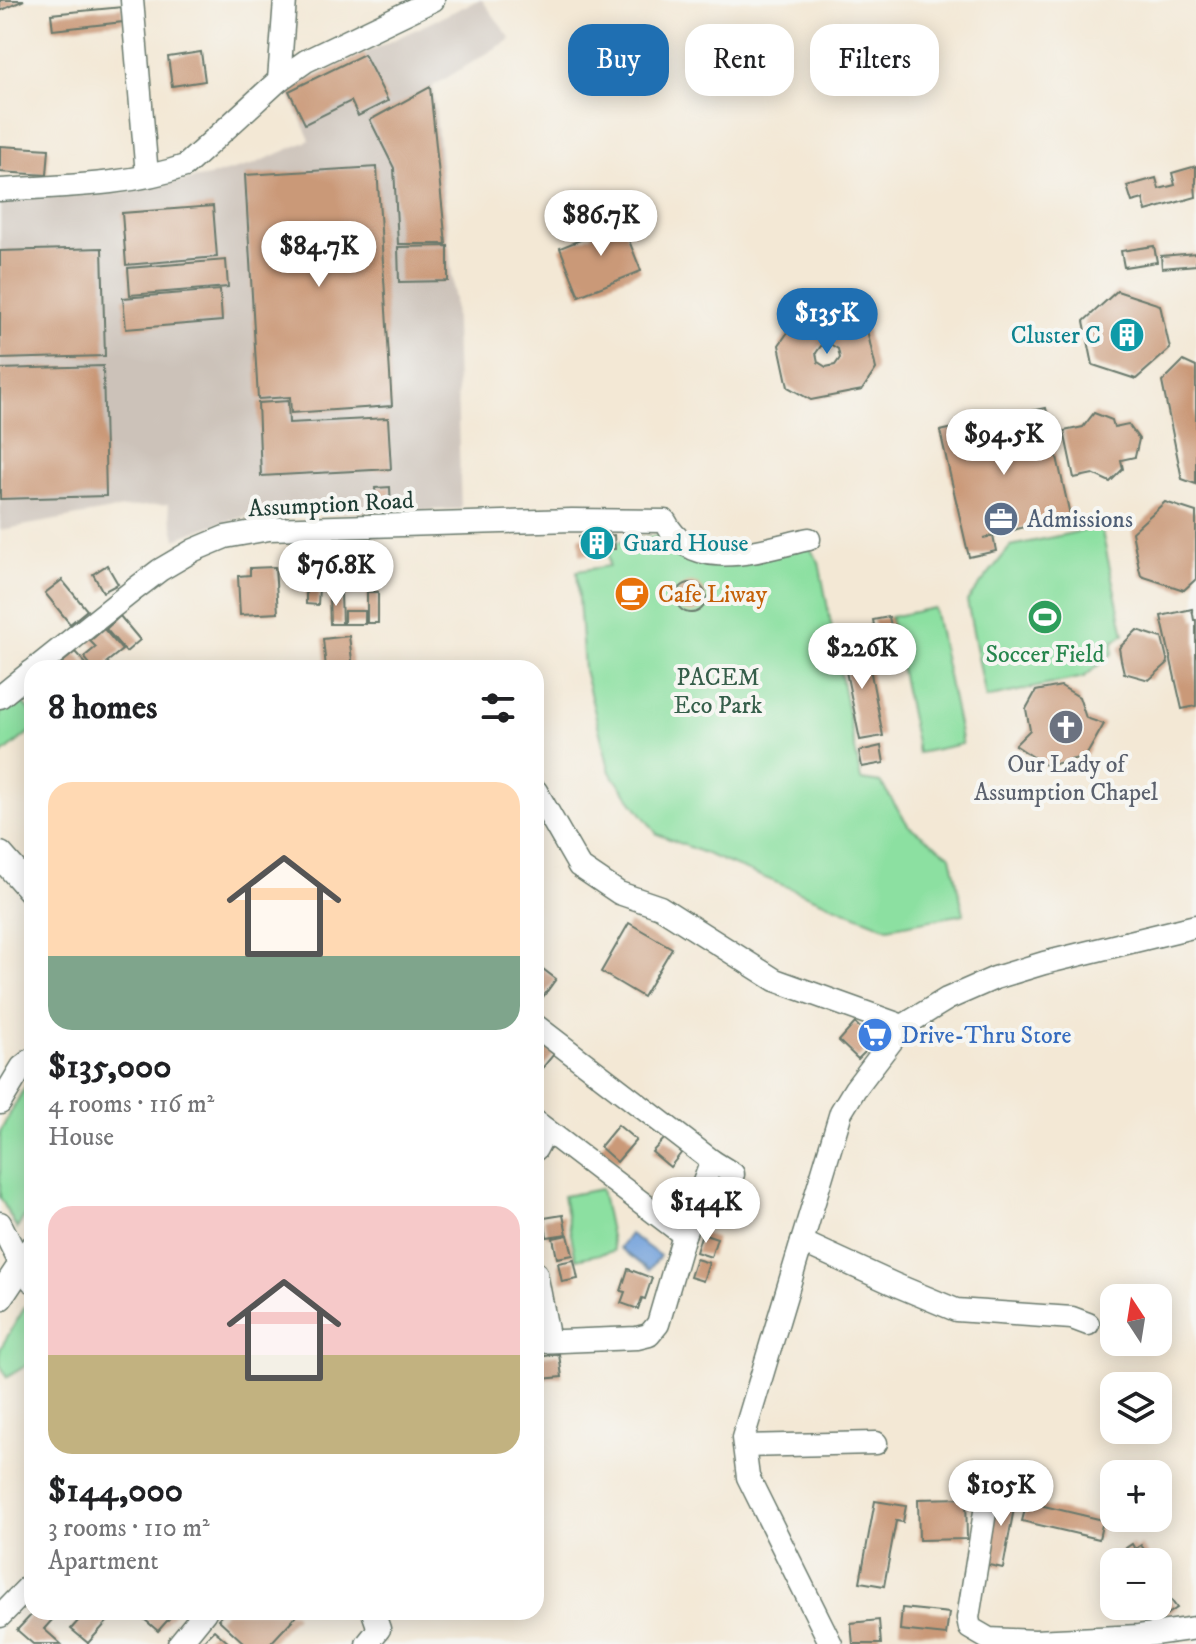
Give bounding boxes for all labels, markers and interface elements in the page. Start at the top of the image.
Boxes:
chip: Buy [568,24,669,96]
chip: Rent [685,24,794,96]
chip: Filters [810,24,939,96]
pin: $86.7K [536,190,666,258]
text: $86.7K [562,199,640,232]
pin: $84.7K [254,221,384,289]
text: $84.7K [279,230,359,263]
pin: $135K [771,288,883,356]
text: $135K [795,297,859,330]
building icon: Cluster C [1108,316,1146,354]
place label: Cluster C [1011,321,1101,351]
pin: $94.5K [939,409,1069,477]
text: $94.5K [964,418,1044,451]
street label: Assumption Road [247,486,415,524]
office icon: Admissions [982,500,1020,538]
place label: Admissions [1027,505,1133,535]
building icon: Guard House [578,524,616,562]
place label: Guard House [623,529,749,559]
pin: $76.8K [271,540,401,608]
text: $76.8K [297,549,375,582]
cafe icon: Cafe Liway [613,575,651,613]
place label: Cafe Liway [658,580,768,610]
sports icon: Soccer Field [1026,598,1064,636]
pin: $226K [806,623,918,691]
text: $226K [826,632,898,665]
place label: Soccer Field [986,640,1104,670]
park label: PACEM Eco Park [674,663,763,721]
icon: filters [476,686,520,730]
text: 8 homes [48,687,157,729]
church icon: Our Lady of Assumption Chapel [1047,708,1085,746]
place label: Our Lady of Assumption Chapel [974,750,1159,808]
icon: home [212,834,356,978]
supermarket icon: Drive-Thru Store [856,1016,894,1054]
place label: Drive-Thru Store [901,1021,1071,1051]
text: $135,000 [48,1046,172,1088]
text: 4 rooms · 116 m² [48,1088,214,1121]
text: House [48,1121,114,1154]
pin: $144K [650,1177,762,1245]
text: $144K [670,1186,742,1219]
icon: home [212,1258,356,1402]
north arrow [1100,1284,1172,1356]
map controls [1100,1284,1172,1620]
button: layers [1100,1372,1172,1444]
pin: $105K [945,1460,1057,1528]
button: + [1100,1460,1172,1532]
text: $105K [967,1469,1035,1502]
text: $144,000 [48,1470,183,1512]
text: 3 rooms · 110 m² [48,1512,210,1545]
text: Apartment [48,1545,159,1578]
button: − [1100,1548,1172,1620]

